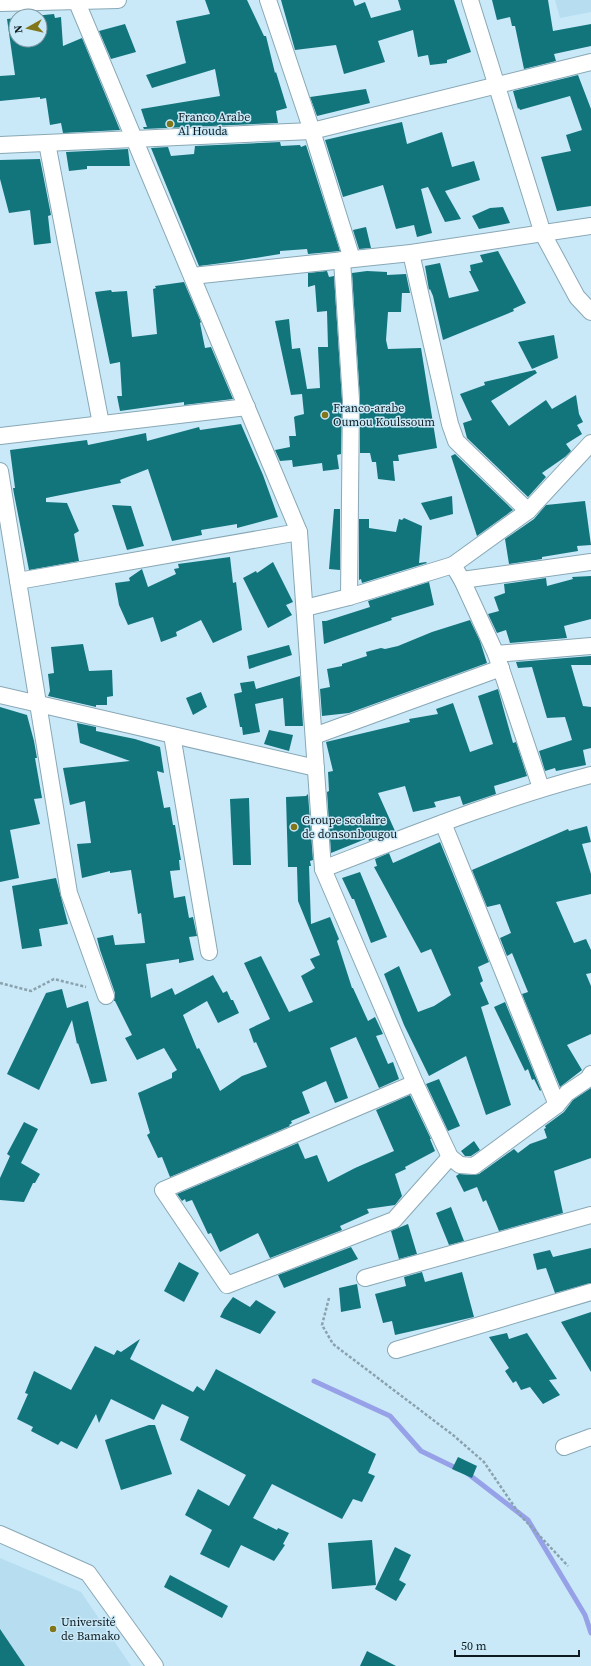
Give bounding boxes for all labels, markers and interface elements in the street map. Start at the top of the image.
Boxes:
north arrow [8,8,48,48]
text: N [11,24,27,34]
place label: Franco Arabe Al Houda [178,109,250,139]
marker: Franco Arabe Al Houda [165,119,175,129]
place label: Franco-arabe Oumou Koulssoum [333,400,435,430]
marker: Franco-arabe Oumou Koulssoum [320,410,330,420]
place label: Groupe scolaire de donsonbougou [302,812,397,842]
marker: Groupe scolaire de donsonbougou [289,822,299,832]
place label: Université de Bamako [61,1614,121,1644]
marker: Université de Bamako [48,1624,58,1634]
scale bar [455,1632,579,1658]
text: 50 m [461,1638,487,1654]

